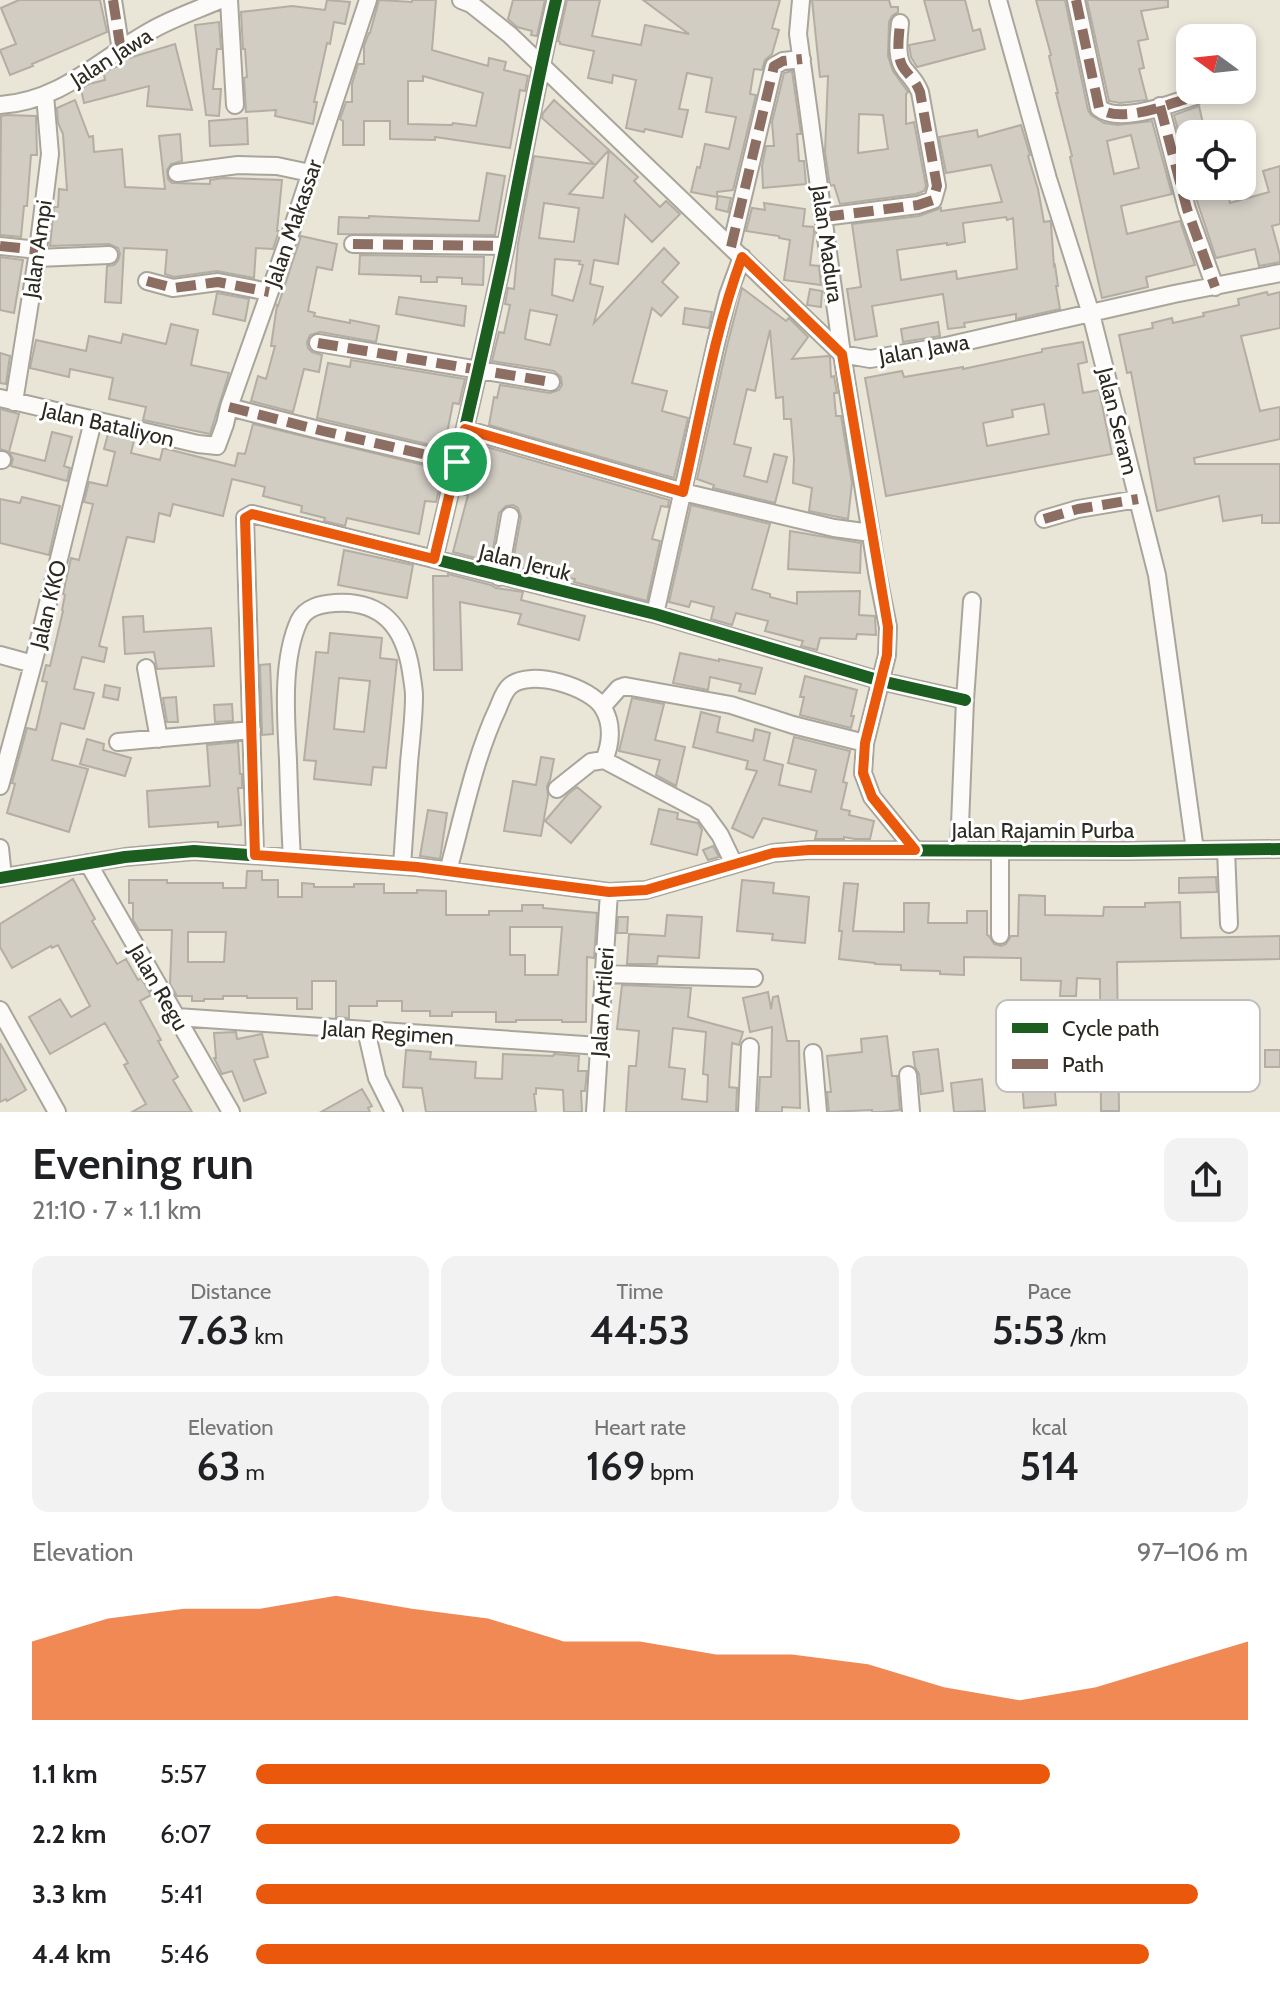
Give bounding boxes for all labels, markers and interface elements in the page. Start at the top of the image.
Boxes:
street label: Jalan Jawa [65,22,157,94]
north arrow [1176,24,1256,104]
map controls [1176,24,1256,200]
button: locate [1176,120,1256,200]
street label: Jalan Makassar [259,156,328,292]
street label: Jalan Madura [806,183,849,305]
street label: Jalan Ampi [17,198,58,301]
street label: Jalan Jawa [876,328,972,371]
street label: Jalan Seram [1091,364,1144,478]
street label: Jalan Bataliyon [38,396,177,453]
pin [423,428,491,496]
icon: arrive [435,440,479,484]
street label: Jalan Jeruk [475,538,574,587]
street label: Jalan KKO [24,557,73,652]
street label: Jalan Rajamin Purba [951,817,1135,844]
street label: Jalan Regu [122,938,194,1035]
street label: Jalan Artileri [585,946,620,1059]
legend [996,1000,1260,1092]
street label: Jalan Regimen [320,1014,455,1051]
text: Cycle path [1062,1015,1160,1042]
text: Path [1062,1051,1104,1078]
text: Evening run [32,1137,254,1190]
button: share [1164,1138,1248,1222]
text: 21:10 · 7 × 1.1 km [32,1194,202,1226]
text: Distance [190,1278,271,1305]
text: Time [617,1278,663,1305]
text: Pace [1027,1278,1071,1305]
text: 7.63 [178,1305,249,1354]
text: 44:53 [590,1305,690,1354]
text: 5:53 [992,1305,1065,1354]
text: km [249,1323,284,1350]
text: /km [1065,1323,1107,1350]
text: Elevation [188,1414,274,1441]
text: Heart rate [594,1414,686,1441]
text: kcal [1032,1414,1067,1441]
text: 63 [196,1441,241,1490]
text: 169 [586,1441,645,1490]
text: 514 [1019,1441,1079,1490]
text: m [241,1459,265,1486]
text: bpm [645,1459,694,1486]
text: Elevation [32,1536,134,1568]
text: 97–106 m [1137,1536,1248,1568]
text: 1.1 km [32,1758,98,1790]
text: 5:57 [160,1758,207,1790]
text: 2.2 km [32,1818,106,1850]
text: 6:07 [160,1818,211,1850]
text: 3.3 km [32,1878,107,1910]
text: 5:41 [160,1878,203,1910]
text: 4.4 km [32,1938,111,1970]
text: 5:46 [160,1938,209,1970]

